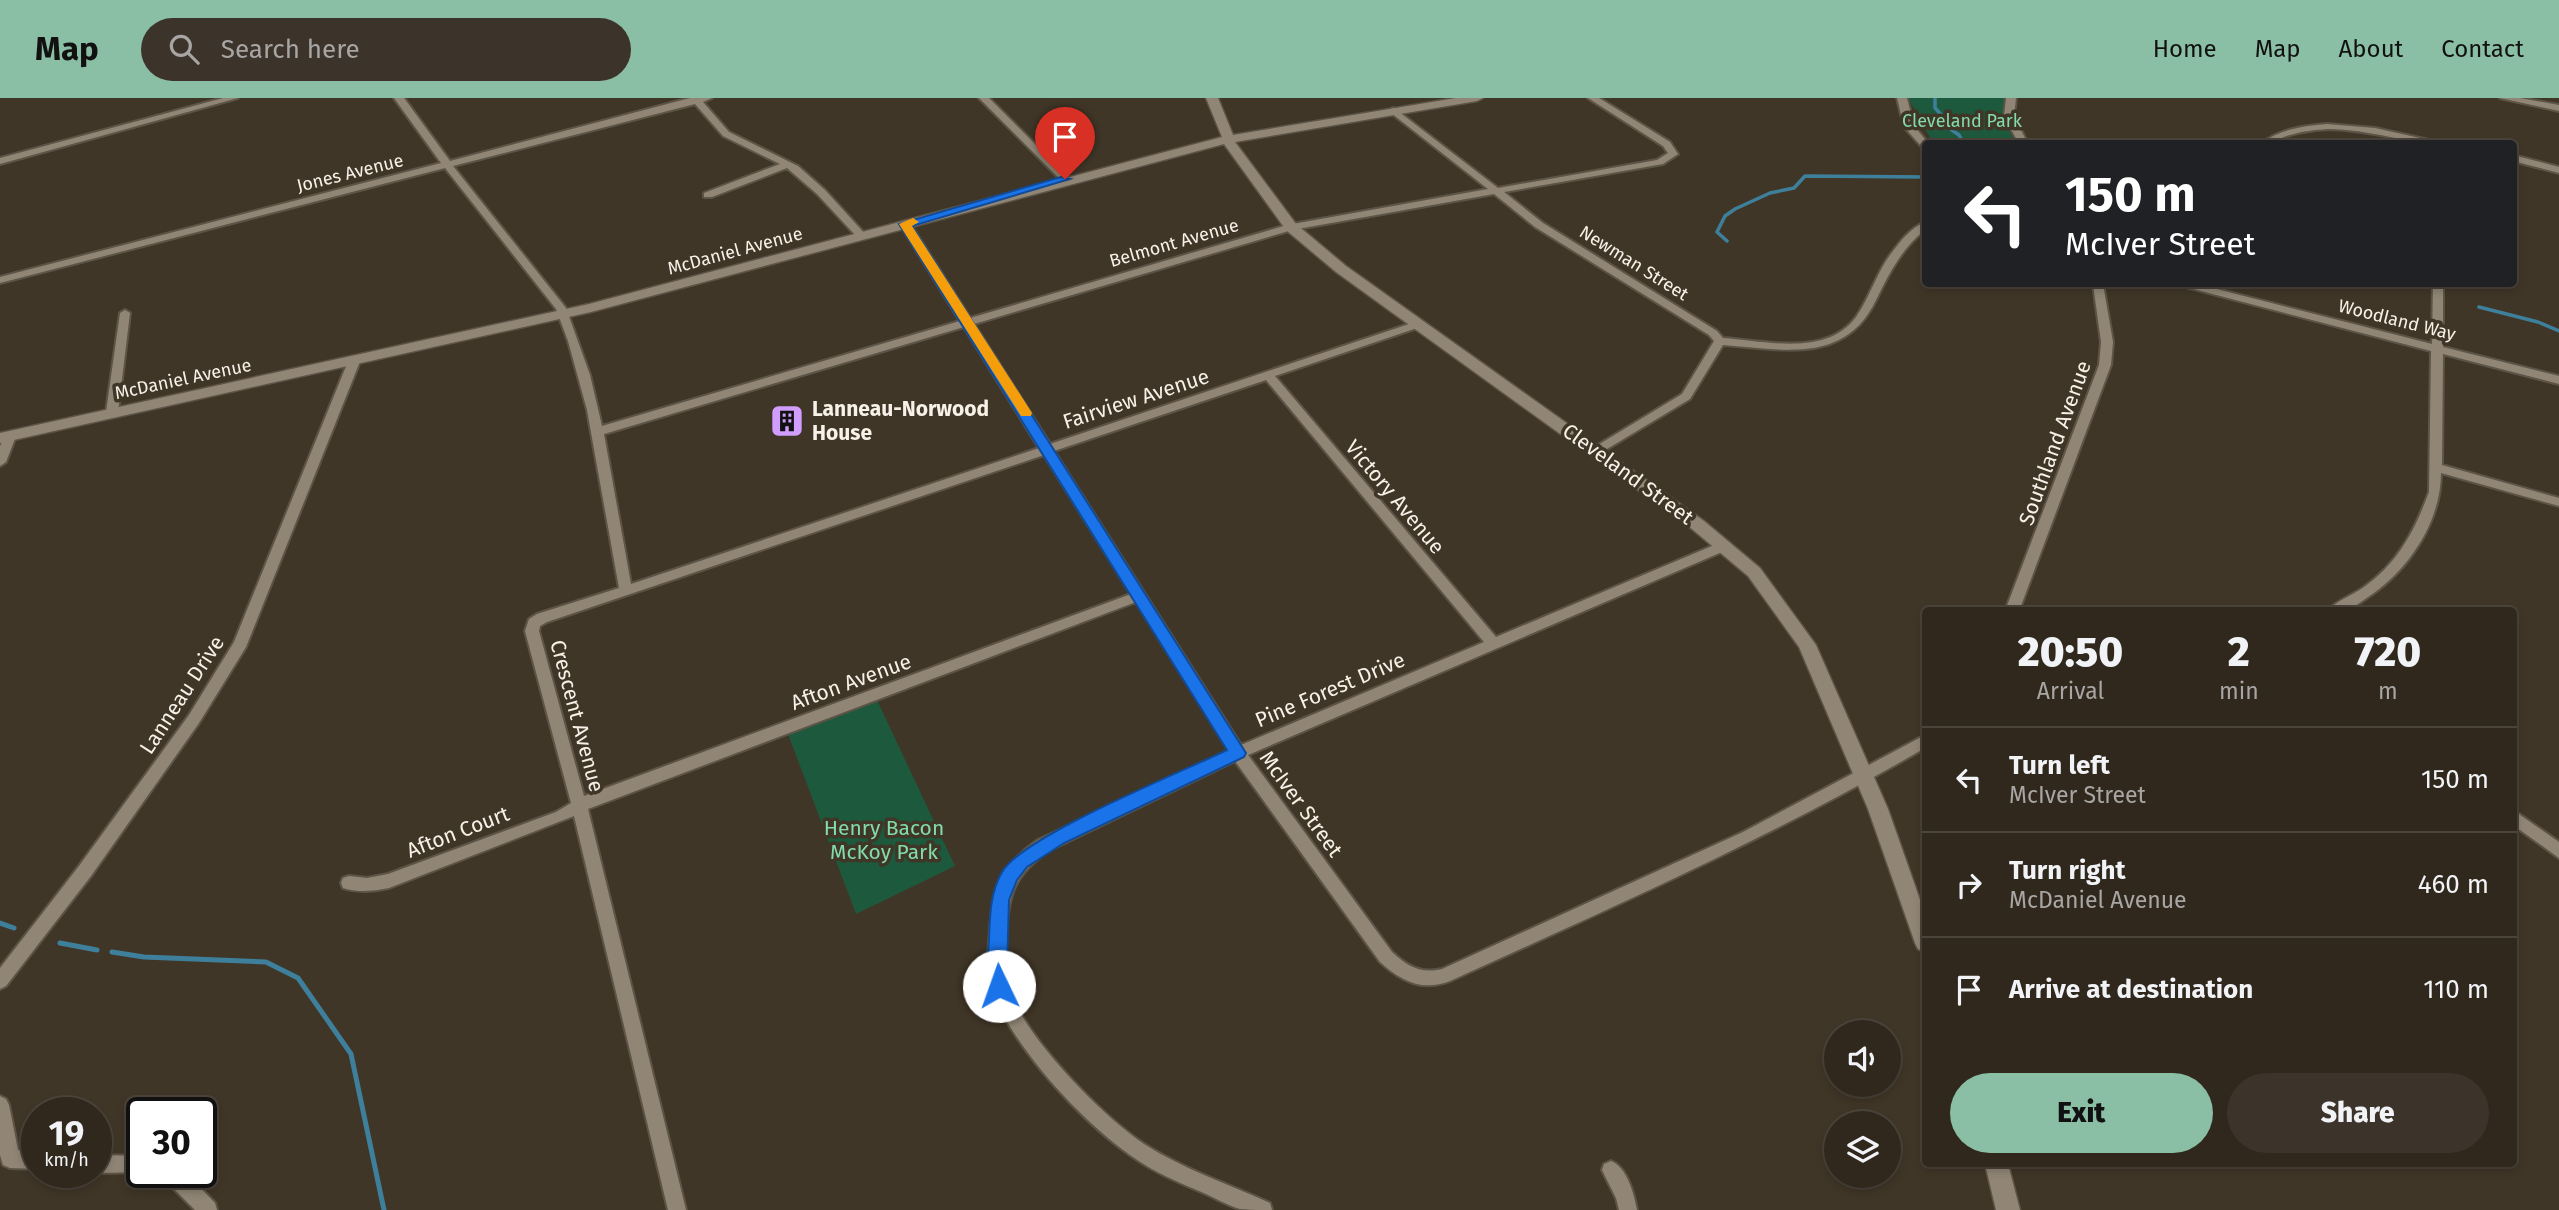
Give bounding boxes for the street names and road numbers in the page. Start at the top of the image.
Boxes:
street label: Jones Avenue [294,149,406,197]
street label: Belmont Avenue [1107,214,1241,272]
street label: Newman Street [1575,221,1693,306]
street label: McDaniel Avenue [665,222,805,280]
street label: Woodland Way [2336,295,2458,345]
street label: McDaniel Avenue [113,354,253,404]
street label: Southland Avenue [2013,357,2097,529]
street label: Fairview Avenue [1059,363,1213,435]
street label: Cleveland Street [1557,418,1699,530]
street label: Victory Avenue [1340,435,1450,559]
street label: Lanneau Drive [134,631,230,759]
street label: Crescent Avenue [544,637,610,795]
street label: Pine Forest Drive [1251,647,1409,733]
street label: Afton Avenue [787,648,915,716]
street label: McIver Street [1254,746,1348,863]
street label: Afton Court [403,800,513,863]

